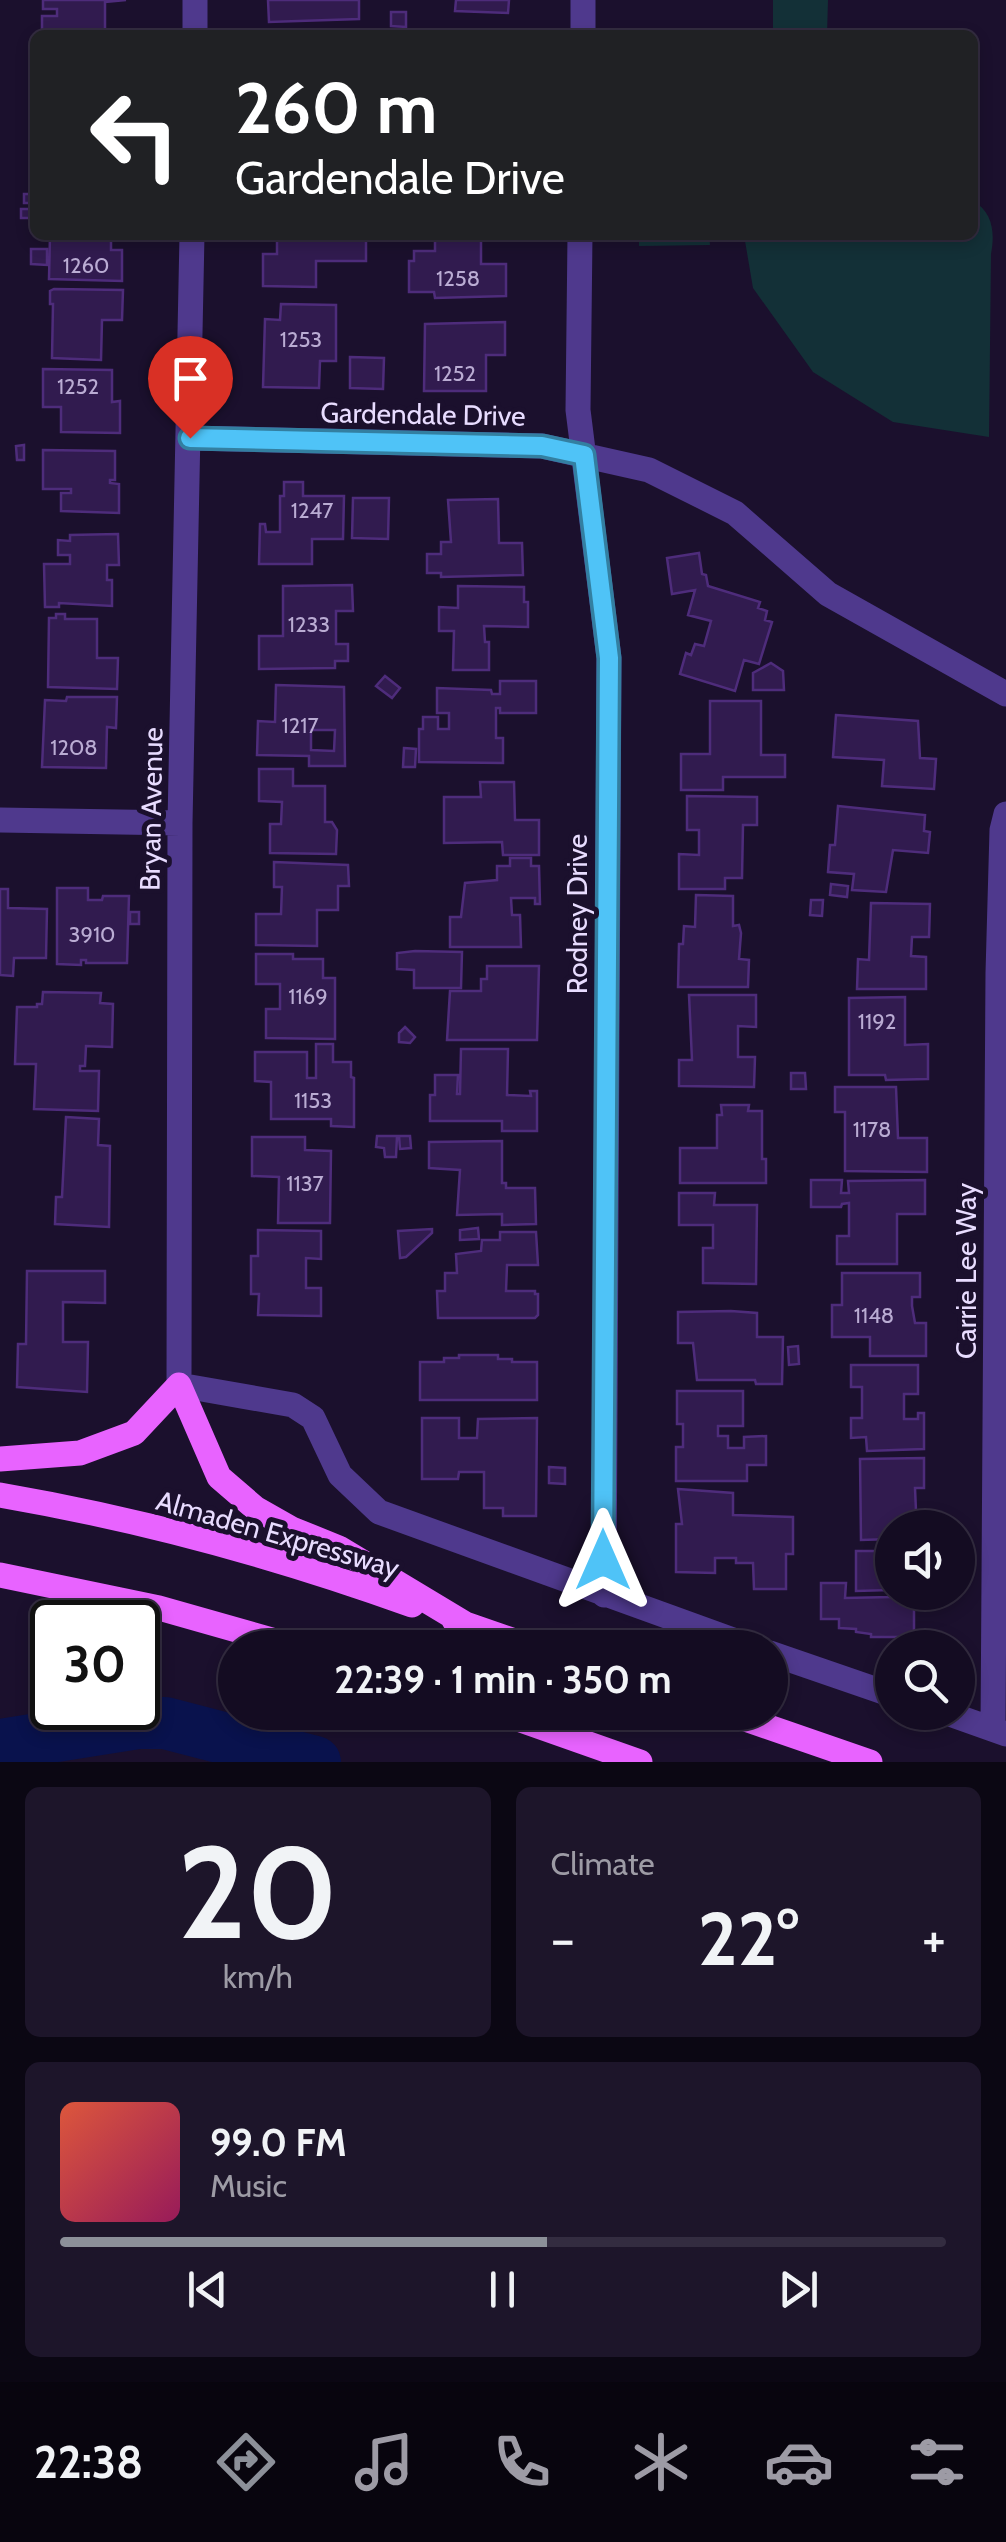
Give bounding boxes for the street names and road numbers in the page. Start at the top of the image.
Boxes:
street label: Gardendale Drive [320,395,526,433]
street label: Bryan Avenue [133,727,169,891]
street label: Rodney Drive [560,834,594,994]
street label: Carrie Lee Way [949,1183,983,1359]
street label: Almaden Expressway [153,1483,403,1585]

